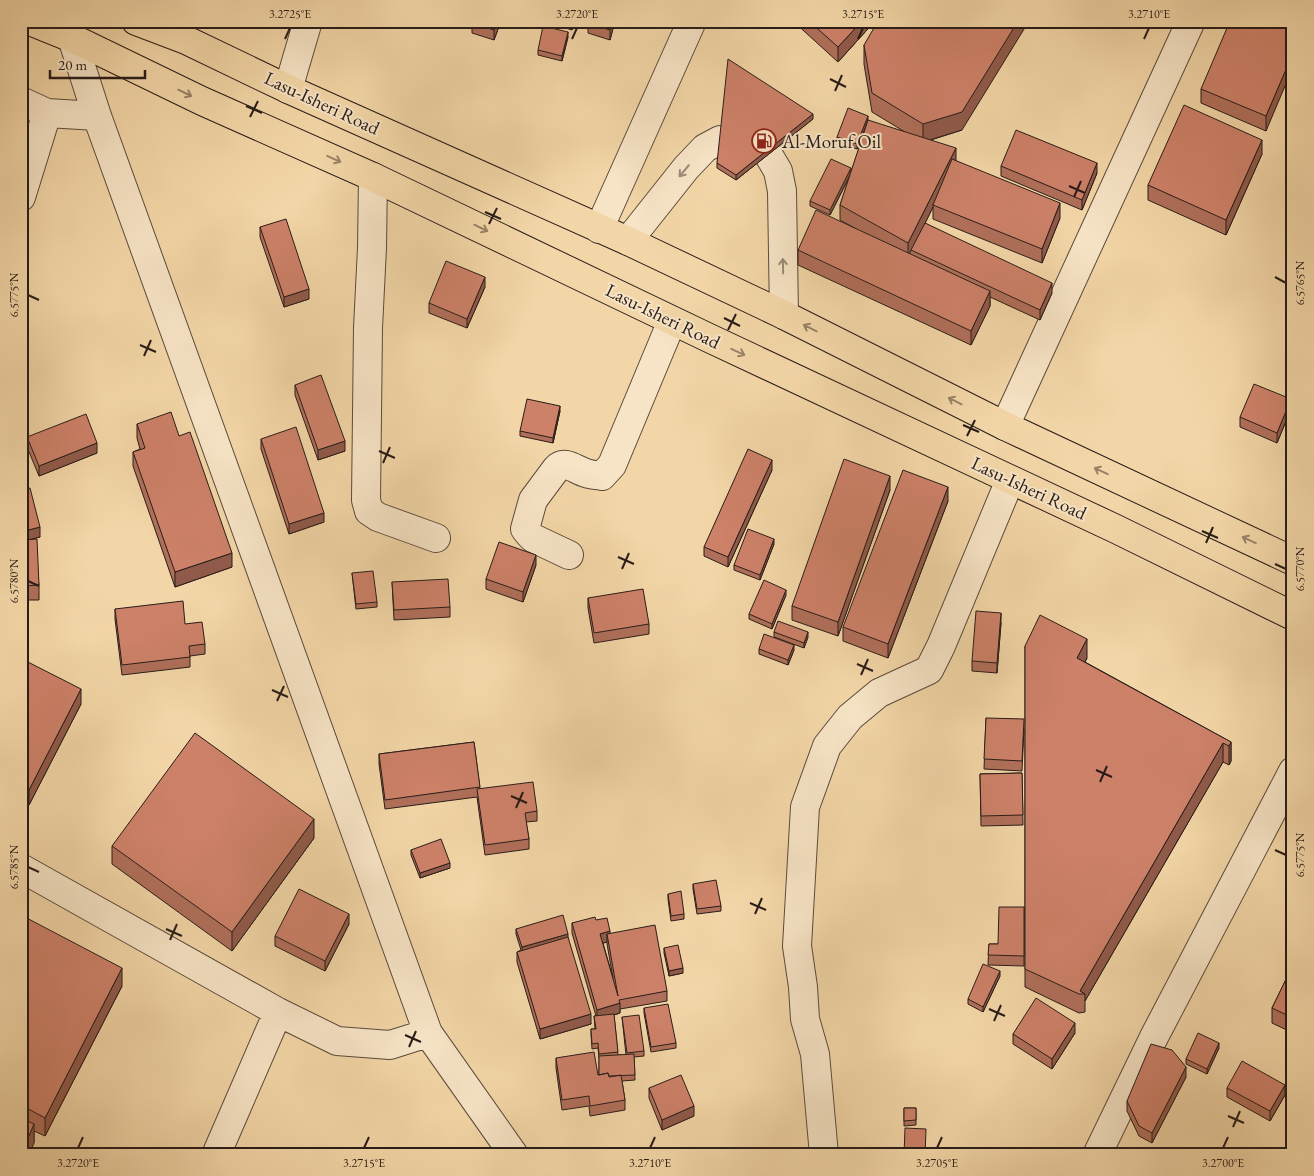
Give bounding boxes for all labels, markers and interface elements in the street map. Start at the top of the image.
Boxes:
text: 3.2725°E [269,6,311,22]
text: 3.2720°E [556,6,598,22]
text: 3.2715°E [842,6,884,22]
text: 3.2710°E [1128,6,1170,22]
scale bar [50,48,145,80]
text: 20 m [58,55,87,74]
street label: Lasu-Isheri Road [260,65,384,141]
one-way arrow [178,88,193,98]
fuel station icon: Al-Moruf Oil [751,128,777,154]
place label: Al-Moruf Oil [781,129,881,154]
one-way arrow [326,155,341,165]
one-way arrow [678,165,689,178]
one-way arrow [473,224,488,234]
one-way arrow [778,258,788,274]
text: 6.5765°N [1292,260,1308,305]
text: 6.5775°N [6,272,22,317]
street label: Lasu-Isheri Road [602,277,725,355]
one-way arrow [803,323,818,332]
one-way arrow [730,347,745,357]
one-way arrow [948,396,963,405]
street label: Lasu-Isheri Road [967,450,1091,526]
one-way arrow [1094,466,1109,476]
one-way arrow [1242,535,1257,544]
text: 6.5770°N [1292,546,1308,591]
text: 6.5780°N [6,558,22,603]
text: 6.5775°N [1292,832,1308,877]
text: 6.5785°N [6,844,22,889]
text: 3.2720°E [57,1155,99,1171]
text: 3.2715°E [343,1155,385,1171]
text: 3.2710°E [629,1155,671,1171]
text: 3.2705°E [916,1155,958,1171]
text: 3.2700°E [1202,1155,1244,1171]

